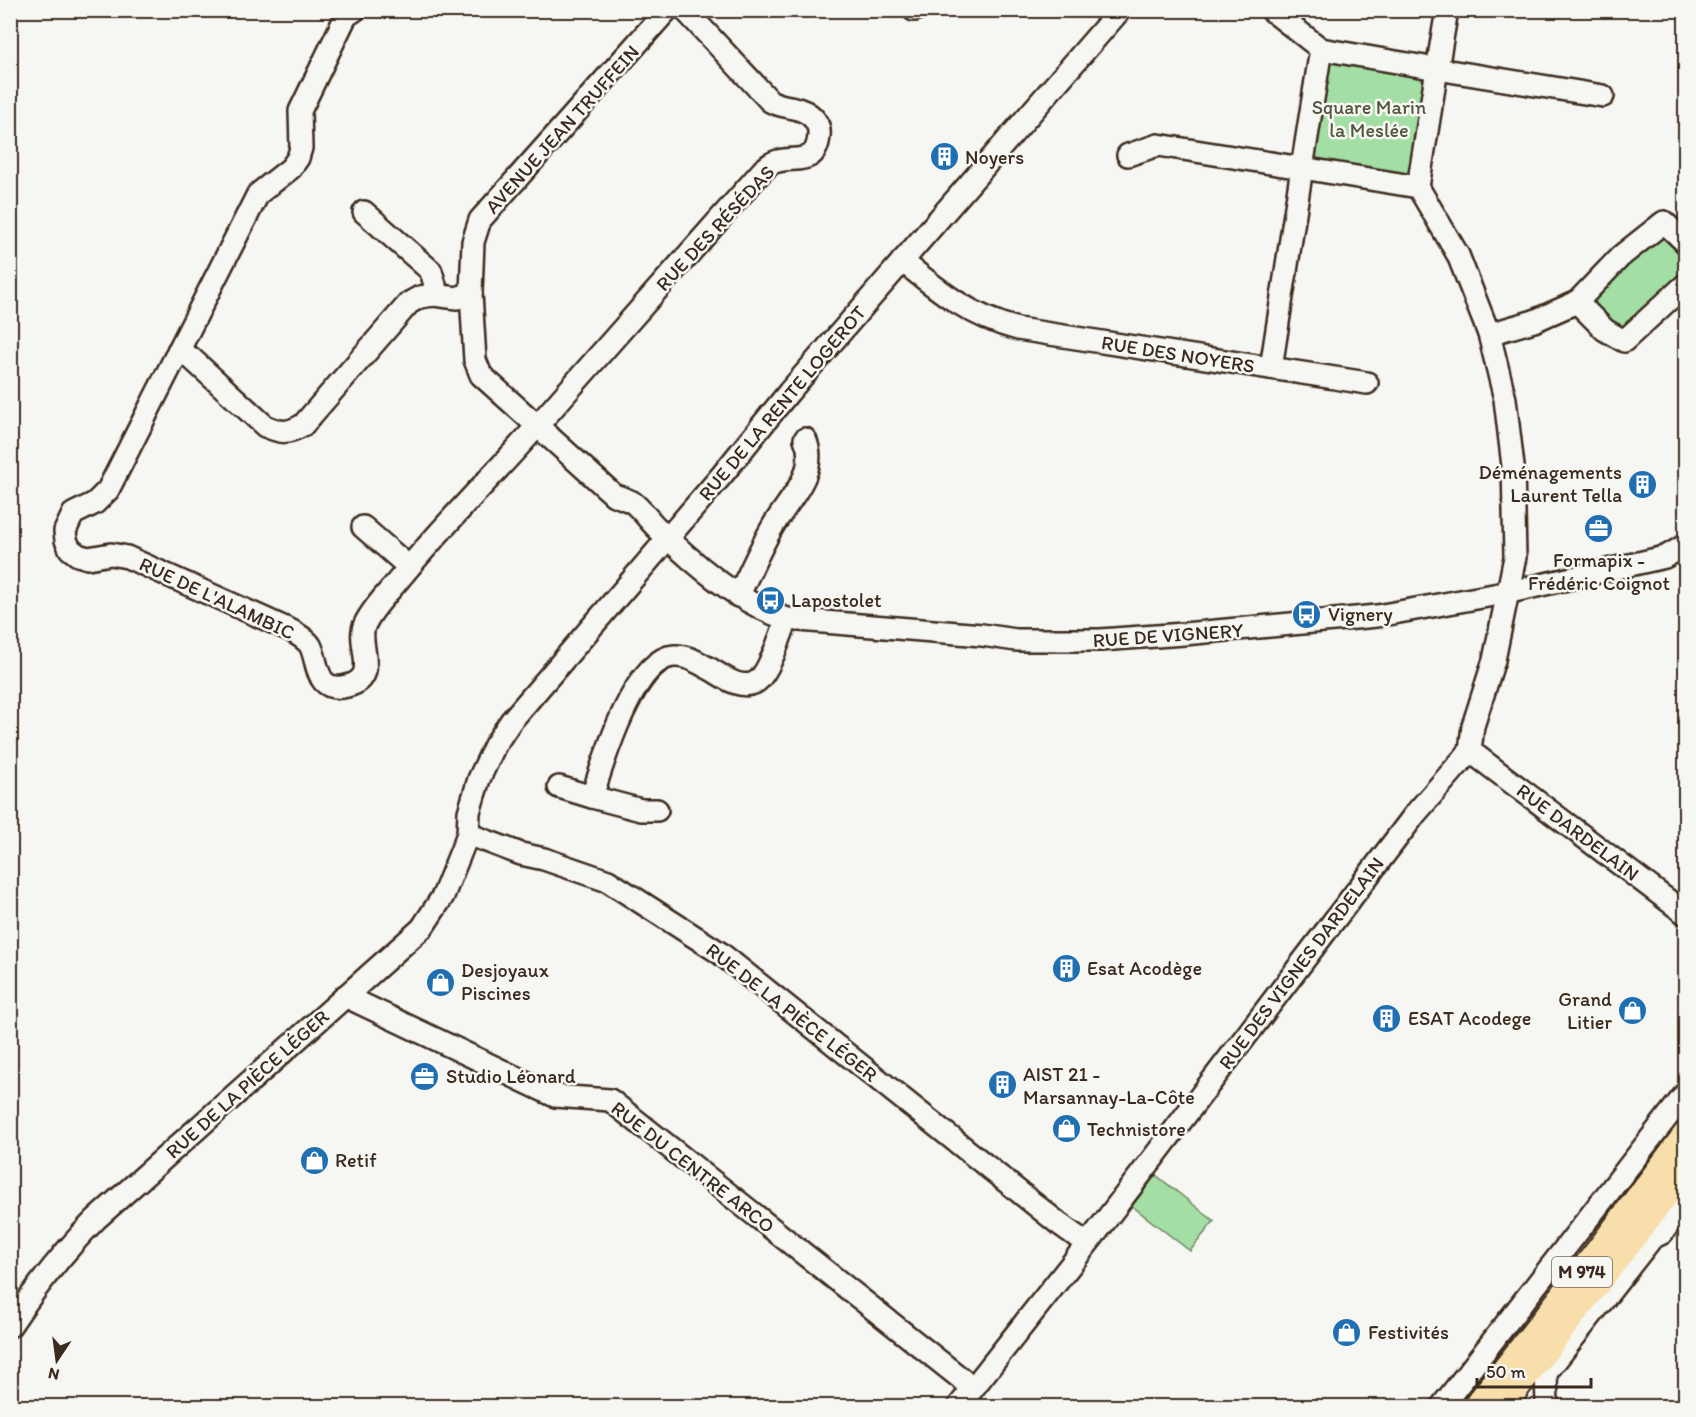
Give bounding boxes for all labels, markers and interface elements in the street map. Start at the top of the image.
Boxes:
street label: AVENUE JEAN TRUFFEIN [480,40,644,218]
park label: Square Marin la Meslée [1312,95,1426,142]
building icon: Noyers [928,141,960,173]
place label: Noyers [965,145,1024,169]
street label: RUE DES RÉSÉDAS [651,160,779,296]
street label: RUE DE LA RENTE LOGEROT [693,300,871,506]
street label: RUE DES NOYERS [1100,330,1256,378]
place label: Déménagements Laurent Tella [1478,460,1622,507]
building icon: Déménagements Laurent Tella [1627,468,1659,500]
office icon: Formapix - Frédéric Coignot [1583,513,1615,545]
place label: Formapix - Frédéric Coignot [1528,548,1670,595]
street label: RUE DE L'ALAMBIC [136,552,298,645]
bus stop icon: Lapostolet [754,584,786,616]
place label: Lapostolet [791,588,882,612]
bus stop icon: Vignery [1291,598,1323,630]
place label: Vignery [1328,602,1393,626]
street label: RUE DE VIGNERY [1092,618,1245,652]
street label: RUE DARDELAIN [1512,778,1644,886]
street label: RUE DES VIGNES DARDELAIN [1213,852,1389,1074]
street label: RUE DE LA PIÈCE LÉGER [701,938,883,1087]
building icon: Esat Acodège [1050,952,1082,984]
place label: Esat Acodège [1087,956,1202,980]
place label: Desjoyaux Piscines [461,958,549,1005]
shop icon: Desjoyaux Piscines [424,966,456,998]
place label: Grand Litier [1558,987,1612,1034]
shop icon: Grand Litier [1617,994,1649,1026]
building icon: ESAT Acodege [1371,1002,1403,1034]
street label: RUE DE LA PIÈCE LÉGER [161,1004,334,1164]
place label: ESAT Acodege [1408,1006,1531,1030]
office icon: Studio Léonard [409,1060,441,1092]
place label: AIST 21 - Marsannay-La-Côte [1023,1062,1195,1109]
place label: Studio Léonard [446,1064,576,1088]
building icon: AIST 21 - Marsannay-La-Côte [986,1069,1018,1101]
street label: RUE DU CENTRE ARCO [607,1096,779,1238]
shop icon: Technistore [1050,1113,1082,1145]
place label: Technistore [1087,1117,1186,1141]
shop icon: Retif [298,1144,330,1176]
place label: Retif [335,1148,377,1172]
road number: M 974 [1552,1257,1612,1287]
shop icon: Festivités [1331,1316,1363,1348]
place label: Festivités [1368,1320,1449,1344]
north arrow [27,1330,87,1390]
scale bar [1477,1351,1591,1389]
text: 50 m [1486,1361,1526,1383]
text: N [46,1364,61,1385]

